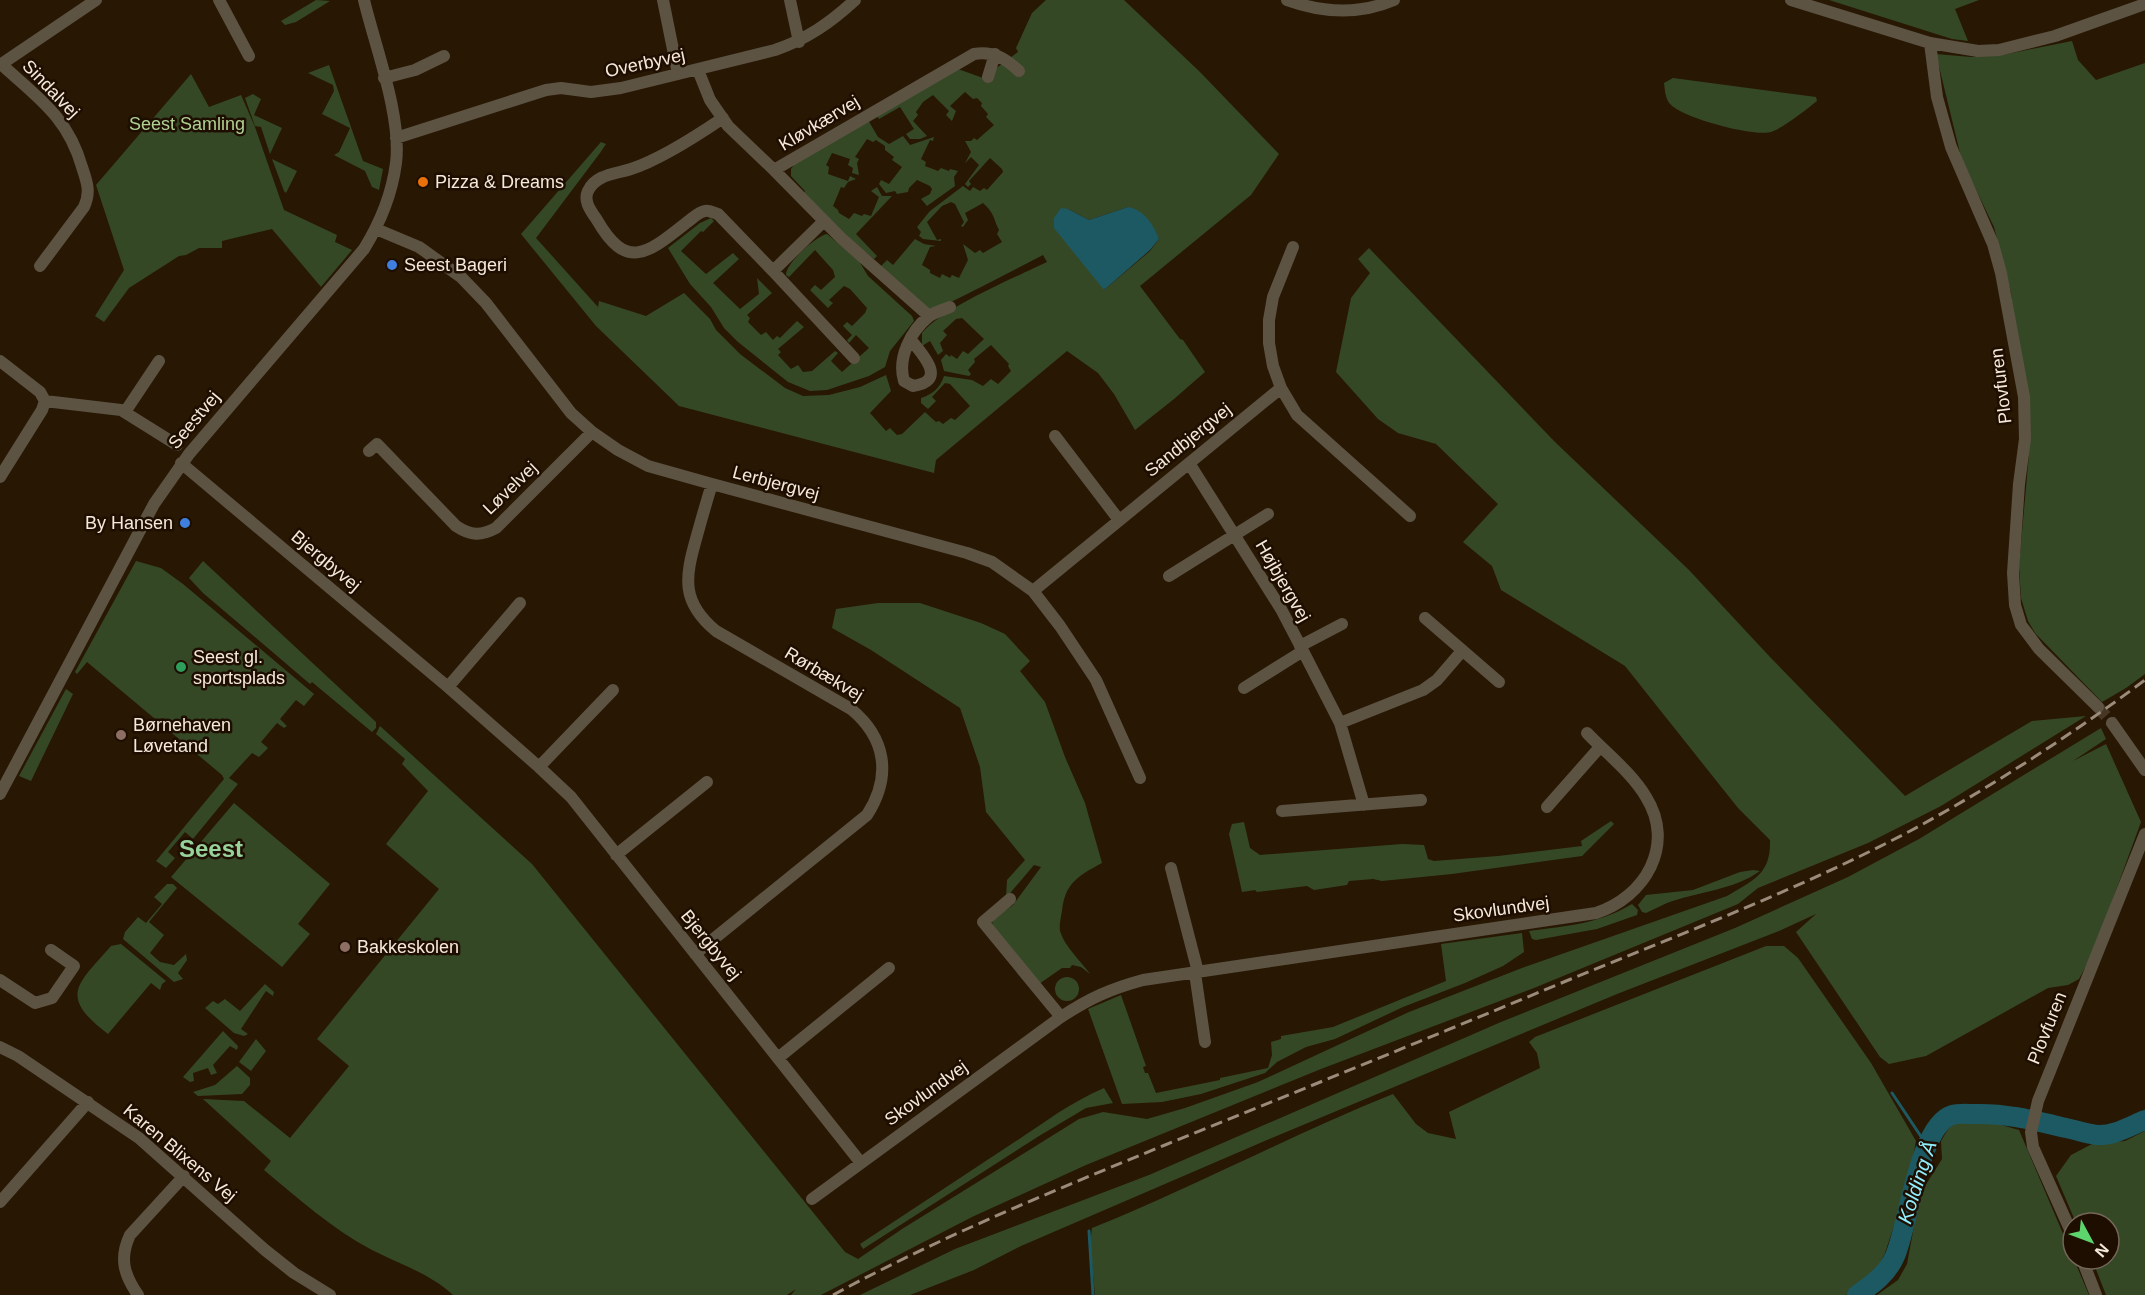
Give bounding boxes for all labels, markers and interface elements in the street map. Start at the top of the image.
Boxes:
street label: Overbyvej [603,45,687,81]
street label: Sindalvej [18,56,84,122]
street label: Kløvkærvej [775,91,863,155]
park label: Seest Samling [129,114,245,134]
place label: Pizza & Dreams [435,172,564,192]
marker: Pizza & Dreams [416,175,430,189]
place label: Seest Bageri [404,255,507,275]
marker: Seest Bageri [385,258,399,272]
street label: Plovfuren [1986,347,2016,425]
street label: Seestvej [164,387,224,453]
street label: Sandbjergvej [1141,399,1235,481]
street label: Løvelvej [479,458,541,518]
street label: Lerbjergvej [730,462,822,504]
place label: By Hansen [85,513,173,533]
marker: By Hansen [178,516,192,530]
street label: Bjergbyvej [287,526,365,596]
street label: Højbjergvej [1252,537,1314,625]
street label: Rørbækvej [781,643,867,705]
place label: Seest gl. sportsplads [193,647,285,688]
marker: Seest gl. sportsplads [174,660,188,674]
place label: Børnehaven Løvetand [133,715,231,756]
marker: Børnehaven Løvetand [114,728,128,742]
district label: Seest [179,835,243,862]
street label: Skovlundvej [1452,892,1550,926]
street label: Bjergbyvej [677,906,745,984]
place label: Bakkeskolen [357,937,459,957]
marker: Bakkeskolen [338,940,352,954]
street label: Plovfuren [2023,989,2071,1067]
street label: Skovlundvej [881,1056,971,1130]
street label: Karen Blixens Vej [120,1100,240,1206]
water label: Kolding Å [1893,1138,1941,1226]
north arrow [2061,1211,2121,1271]
text: N [2092,1241,2112,1260]

